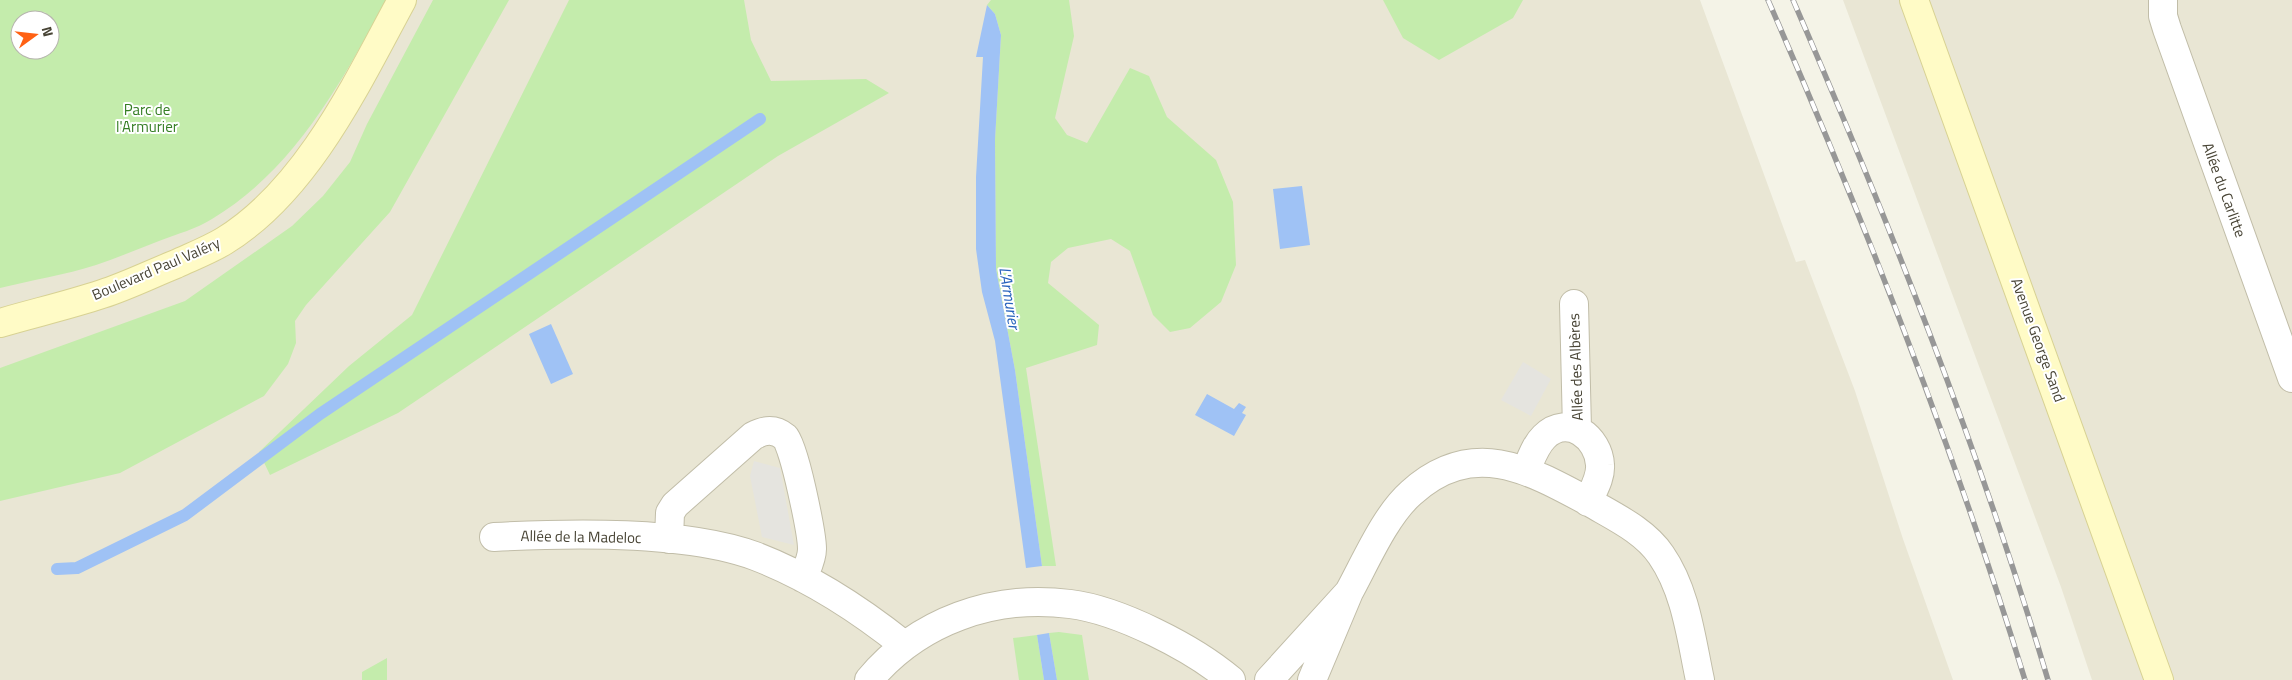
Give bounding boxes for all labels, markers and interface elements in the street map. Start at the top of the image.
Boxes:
north arrow [10,10,60,60]
text: N [37,24,59,39]
park label: Parc de l'Armurier [116,98,178,138]
street label: Allée du Carlitte [2197,139,2252,240]
street label: Boulevard Paul Valéry [88,231,223,306]
water label: L'Armurier [993,265,1027,333]
street label: Avenue George Sand [2005,275,2072,405]
street label: Allée des Albères [1562,313,1589,421]
street label: Allée de la Madeloc [520,524,642,549]

